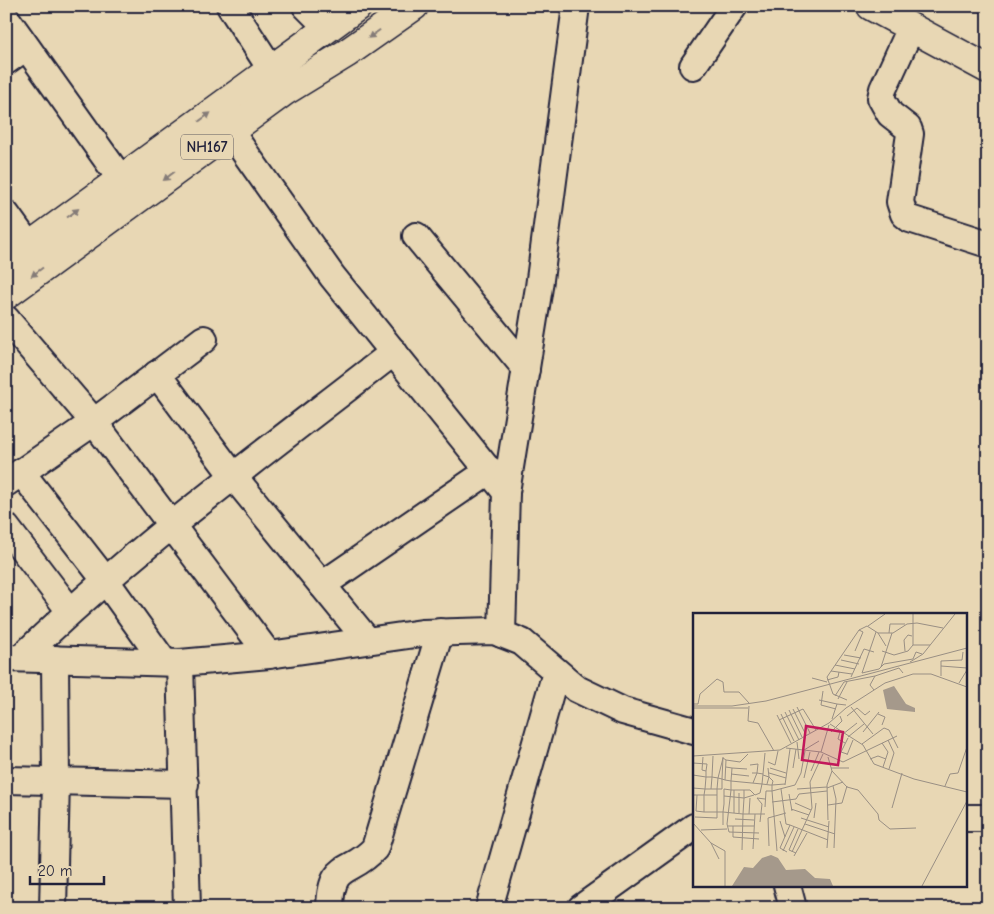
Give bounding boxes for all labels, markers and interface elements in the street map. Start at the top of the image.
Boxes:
one-way arrow [367,29,381,39]
one-way arrow [198,112,212,122]
road number: NH167 [181,134,233,160]
one-way arrow [163,171,176,182]
one-way arrow [66,208,80,218]
one-way arrow [30,267,44,277]
inset map [693,613,966,886]
scale bar [30,854,104,886]
text: 20 m [38,862,72,880]

